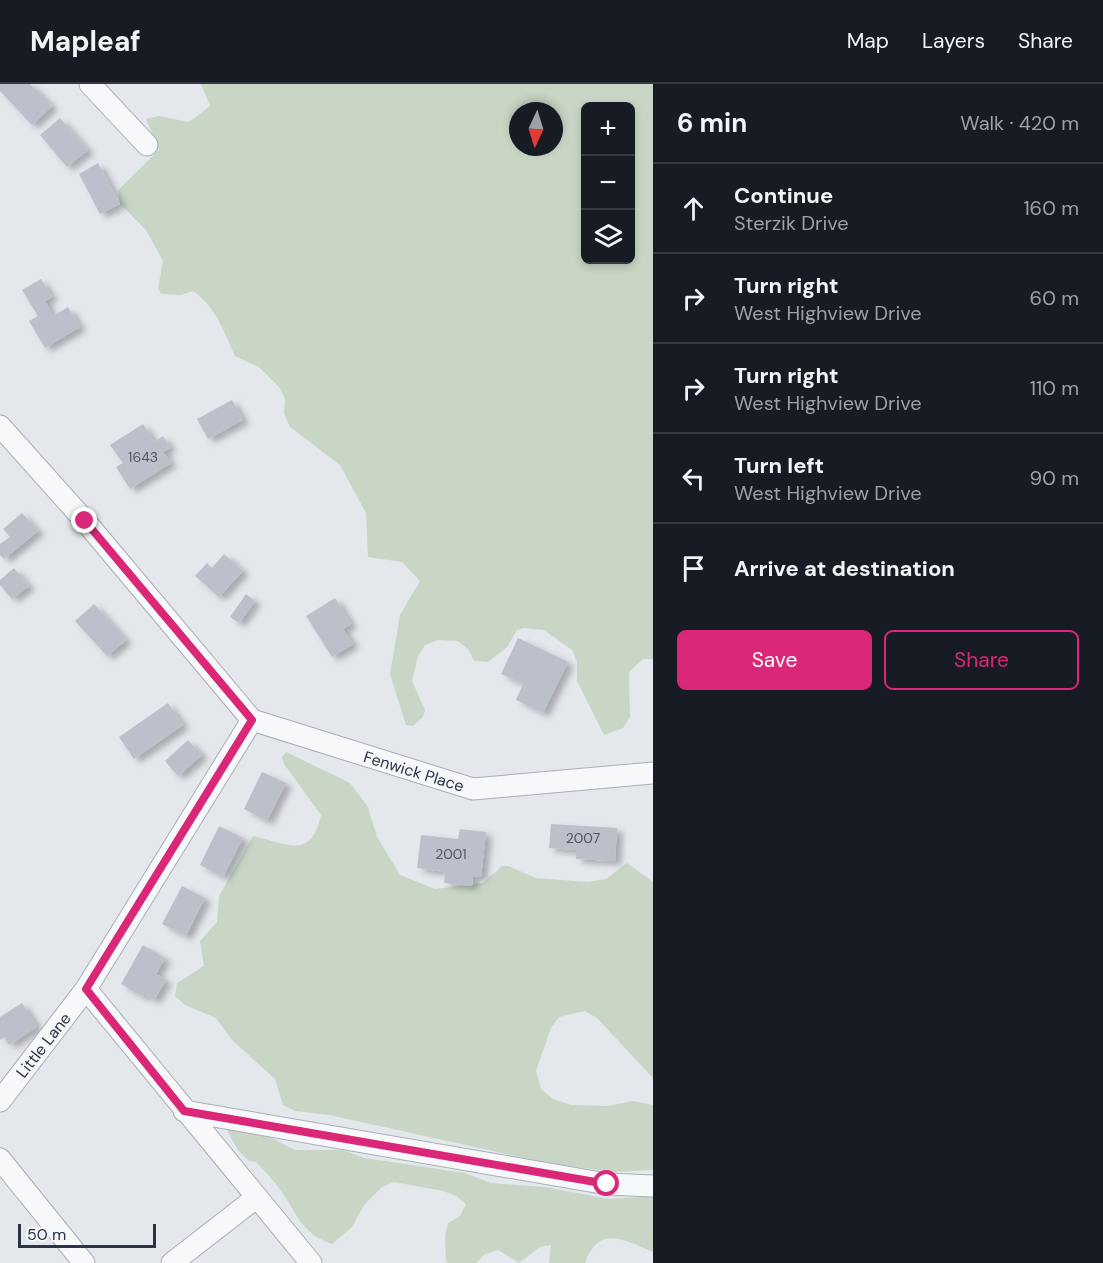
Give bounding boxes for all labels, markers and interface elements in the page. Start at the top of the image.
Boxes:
text: Mapleaf [30,23,141,60]
text: Map [847,27,889,55]
text: Layers [922,27,985,55]
text: Share [1018,27,1073,55]
north arrow [509,102,563,156]
map controls [581,102,635,264]
button: + [581,102,635,156]
text: 6 min [677,106,747,140]
text: Walk · 420 m [960,110,1079,136]
button: − [581,156,635,210]
text: Continue [734,181,833,210]
icon: ahead [677,192,710,225]
text: 160 m [1023,195,1079,221]
button: layers [581,210,635,264]
text: Sterzik Drive [734,210,849,236]
text: Turn right [734,271,839,300]
icon: right [677,282,710,315]
text: 60 m [1030,285,1079,311]
text: West Highview Drive [734,300,922,326]
text: Turn right [734,361,839,390]
icon: right [677,372,710,405]
text: 110 m [1030,375,1079,401]
text: West Highview Drive [734,390,922,416]
house number: 1643 [128,448,158,466]
text: Turn left [734,451,824,480]
icon: left [677,462,710,495]
text: 90 m [1030,465,1079,491]
text: West Highview Drive [734,480,922,506]
route end [71,507,97,533]
icon: arrive [677,552,710,585]
text: Arrive at destination [734,554,955,583]
button: Save [677,630,872,690]
button: Share [884,630,1079,690]
street label: Fenwick Place [361,746,467,797]
house number: 2007 [566,829,600,847]
house number: 2001 [435,845,467,863]
street label: Little Lane [11,1008,75,1082]
route start [593,1170,619,1196]
scale bar [18,1221,156,1248]
text: 50 m [27,1224,66,1245]

